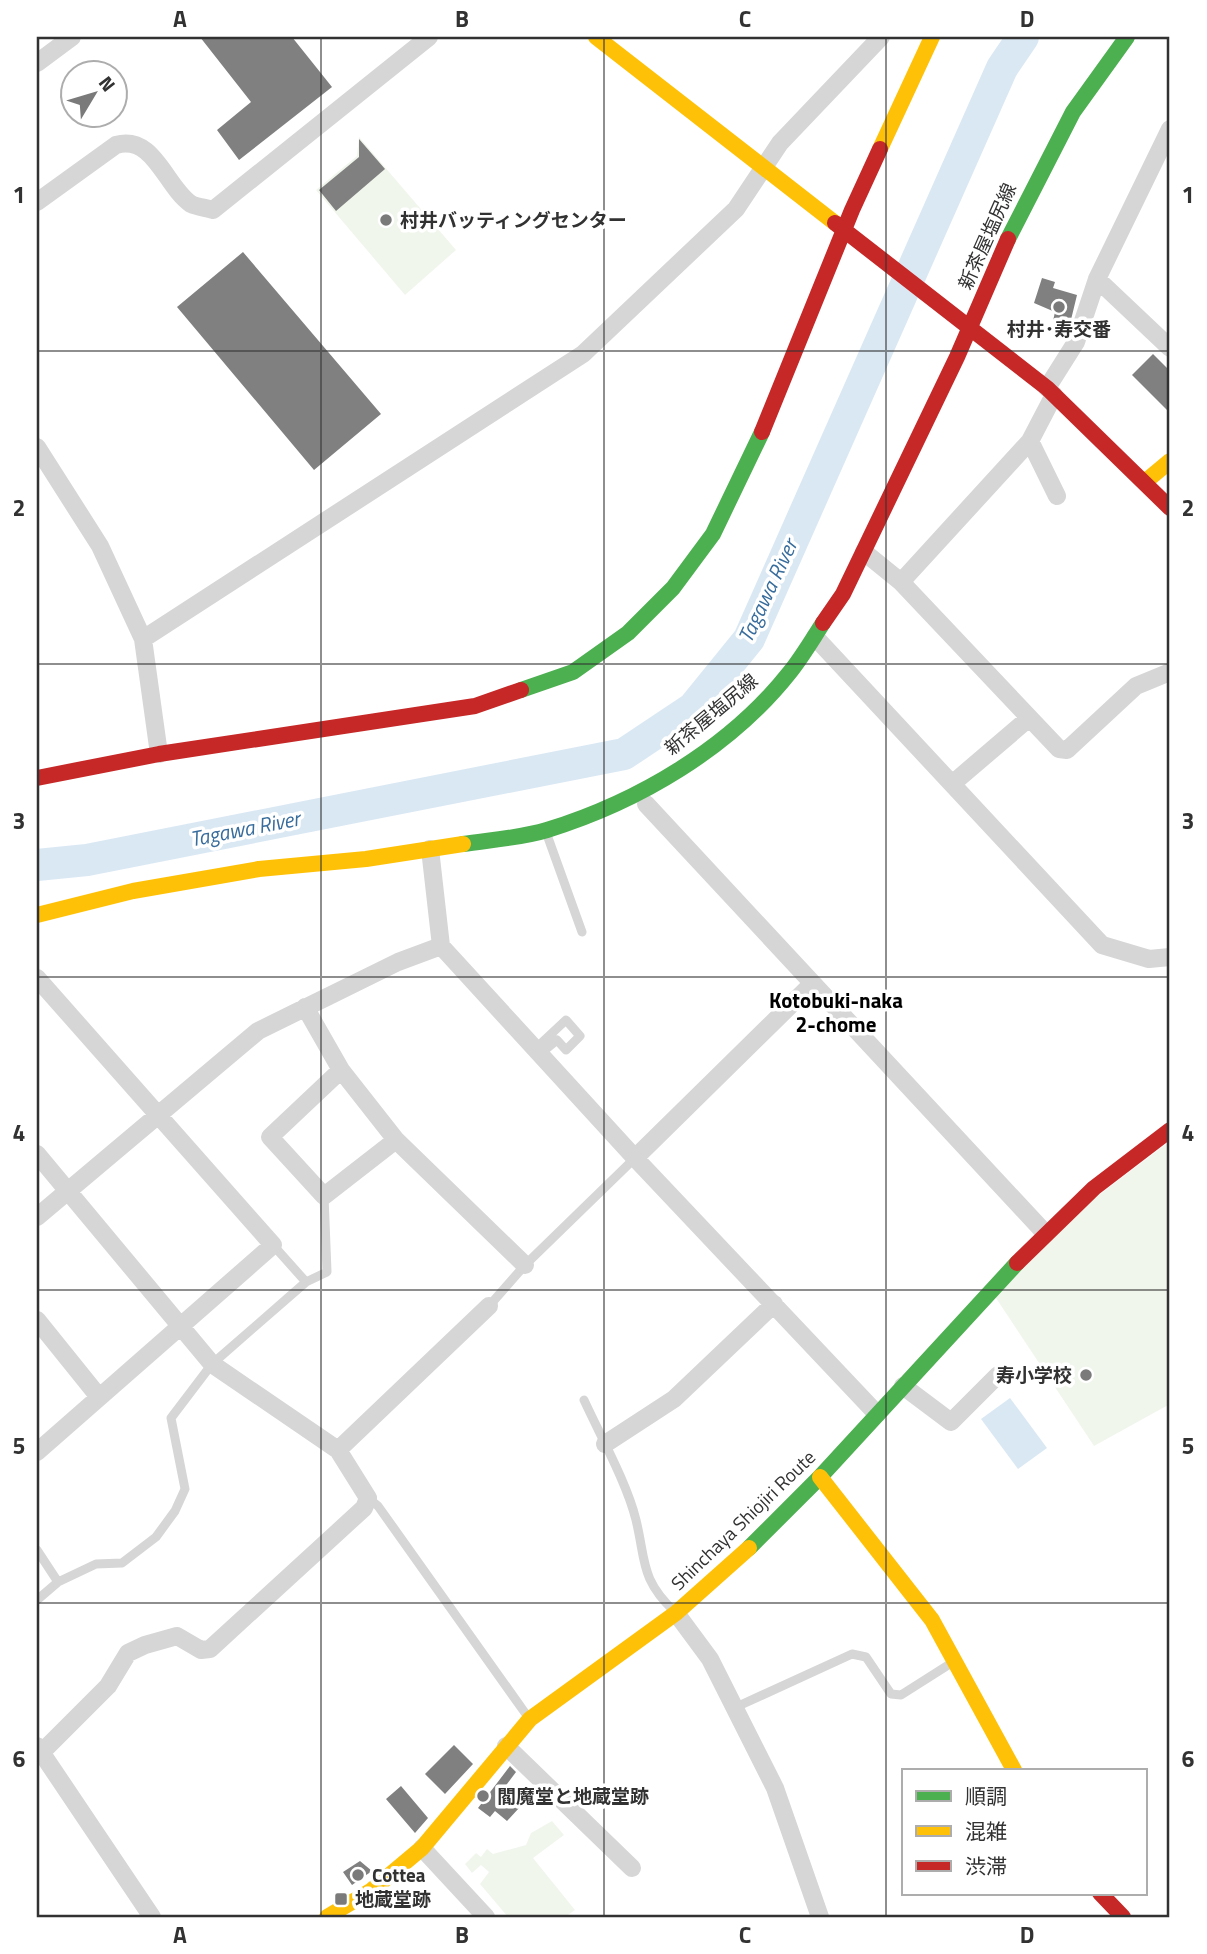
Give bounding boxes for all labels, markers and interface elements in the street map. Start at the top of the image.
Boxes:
text: A [173,1,187,36]
text: B [455,1,469,36]
text: C [739,1,751,36]
text: D [1020,1,1034,36]
north arrow [60,60,130,130]
text: N [92,69,123,97]
text: 1 [13,177,25,212]
text: 1 [1182,177,1194,212]
street label: 新茶屋塩尻線 [950,178,1023,294]
place label: 村井バッティングセンター [400,205,627,234]
marker: 村井バッティングセンター [378,212,394,228]
marker: 村井･寿交番 [1051,299,1067,315]
place label: 村井･寿交番 [1007,314,1111,343]
text: 2 [13,490,25,525]
text: 2 [1182,490,1194,525]
water label: Tagawa River [729,531,806,648]
street label: 新茶屋塩尻線 [658,666,764,761]
water label: Tagawa River [187,801,305,854]
text: 3 [13,803,25,838]
text: 3 [1182,803,1194,838]
district label: Kotobuki-naka 2-chome [769,984,903,1040]
text: 4 [13,1115,25,1150]
text: 4 [1182,1115,1194,1150]
place label: 寿小学校 [996,1360,1072,1389]
marker: 寿小学校 [1078,1367,1094,1383]
text: 5 [13,1428,25,1463]
text: 5 [1182,1428,1194,1463]
street label: Shinchaya Shiojiri Route [664,1443,822,1597]
text: 6 [13,1741,26,1776]
text: 6 [1182,1741,1195,1776]
legend [902,1769,1148,1895]
text: 順調 [965,1780,1007,1812]
place label: 閻魔堂と地蔵堂跡 [497,1781,649,1810]
marker: 閻魔堂と地蔵堂跡 [475,1788,491,1804]
text: 混雑 [965,1815,1007,1847]
text: 渋滞 [965,1850,1007,1882]
place label: Cottea [372,1860,426,1889]
marker: Cottea [350,1867,366,1883]
place label: 地蔵堂跡 [355,1884,431,1913]
marker: 地蔵堂跡 [333,1891,349,1907]
text: A [173,1917,187,1952]
text: B [455,1917,469,1952]
text: C [739,1917,751,1952]
text: D [1020,1917,1034,1952]

